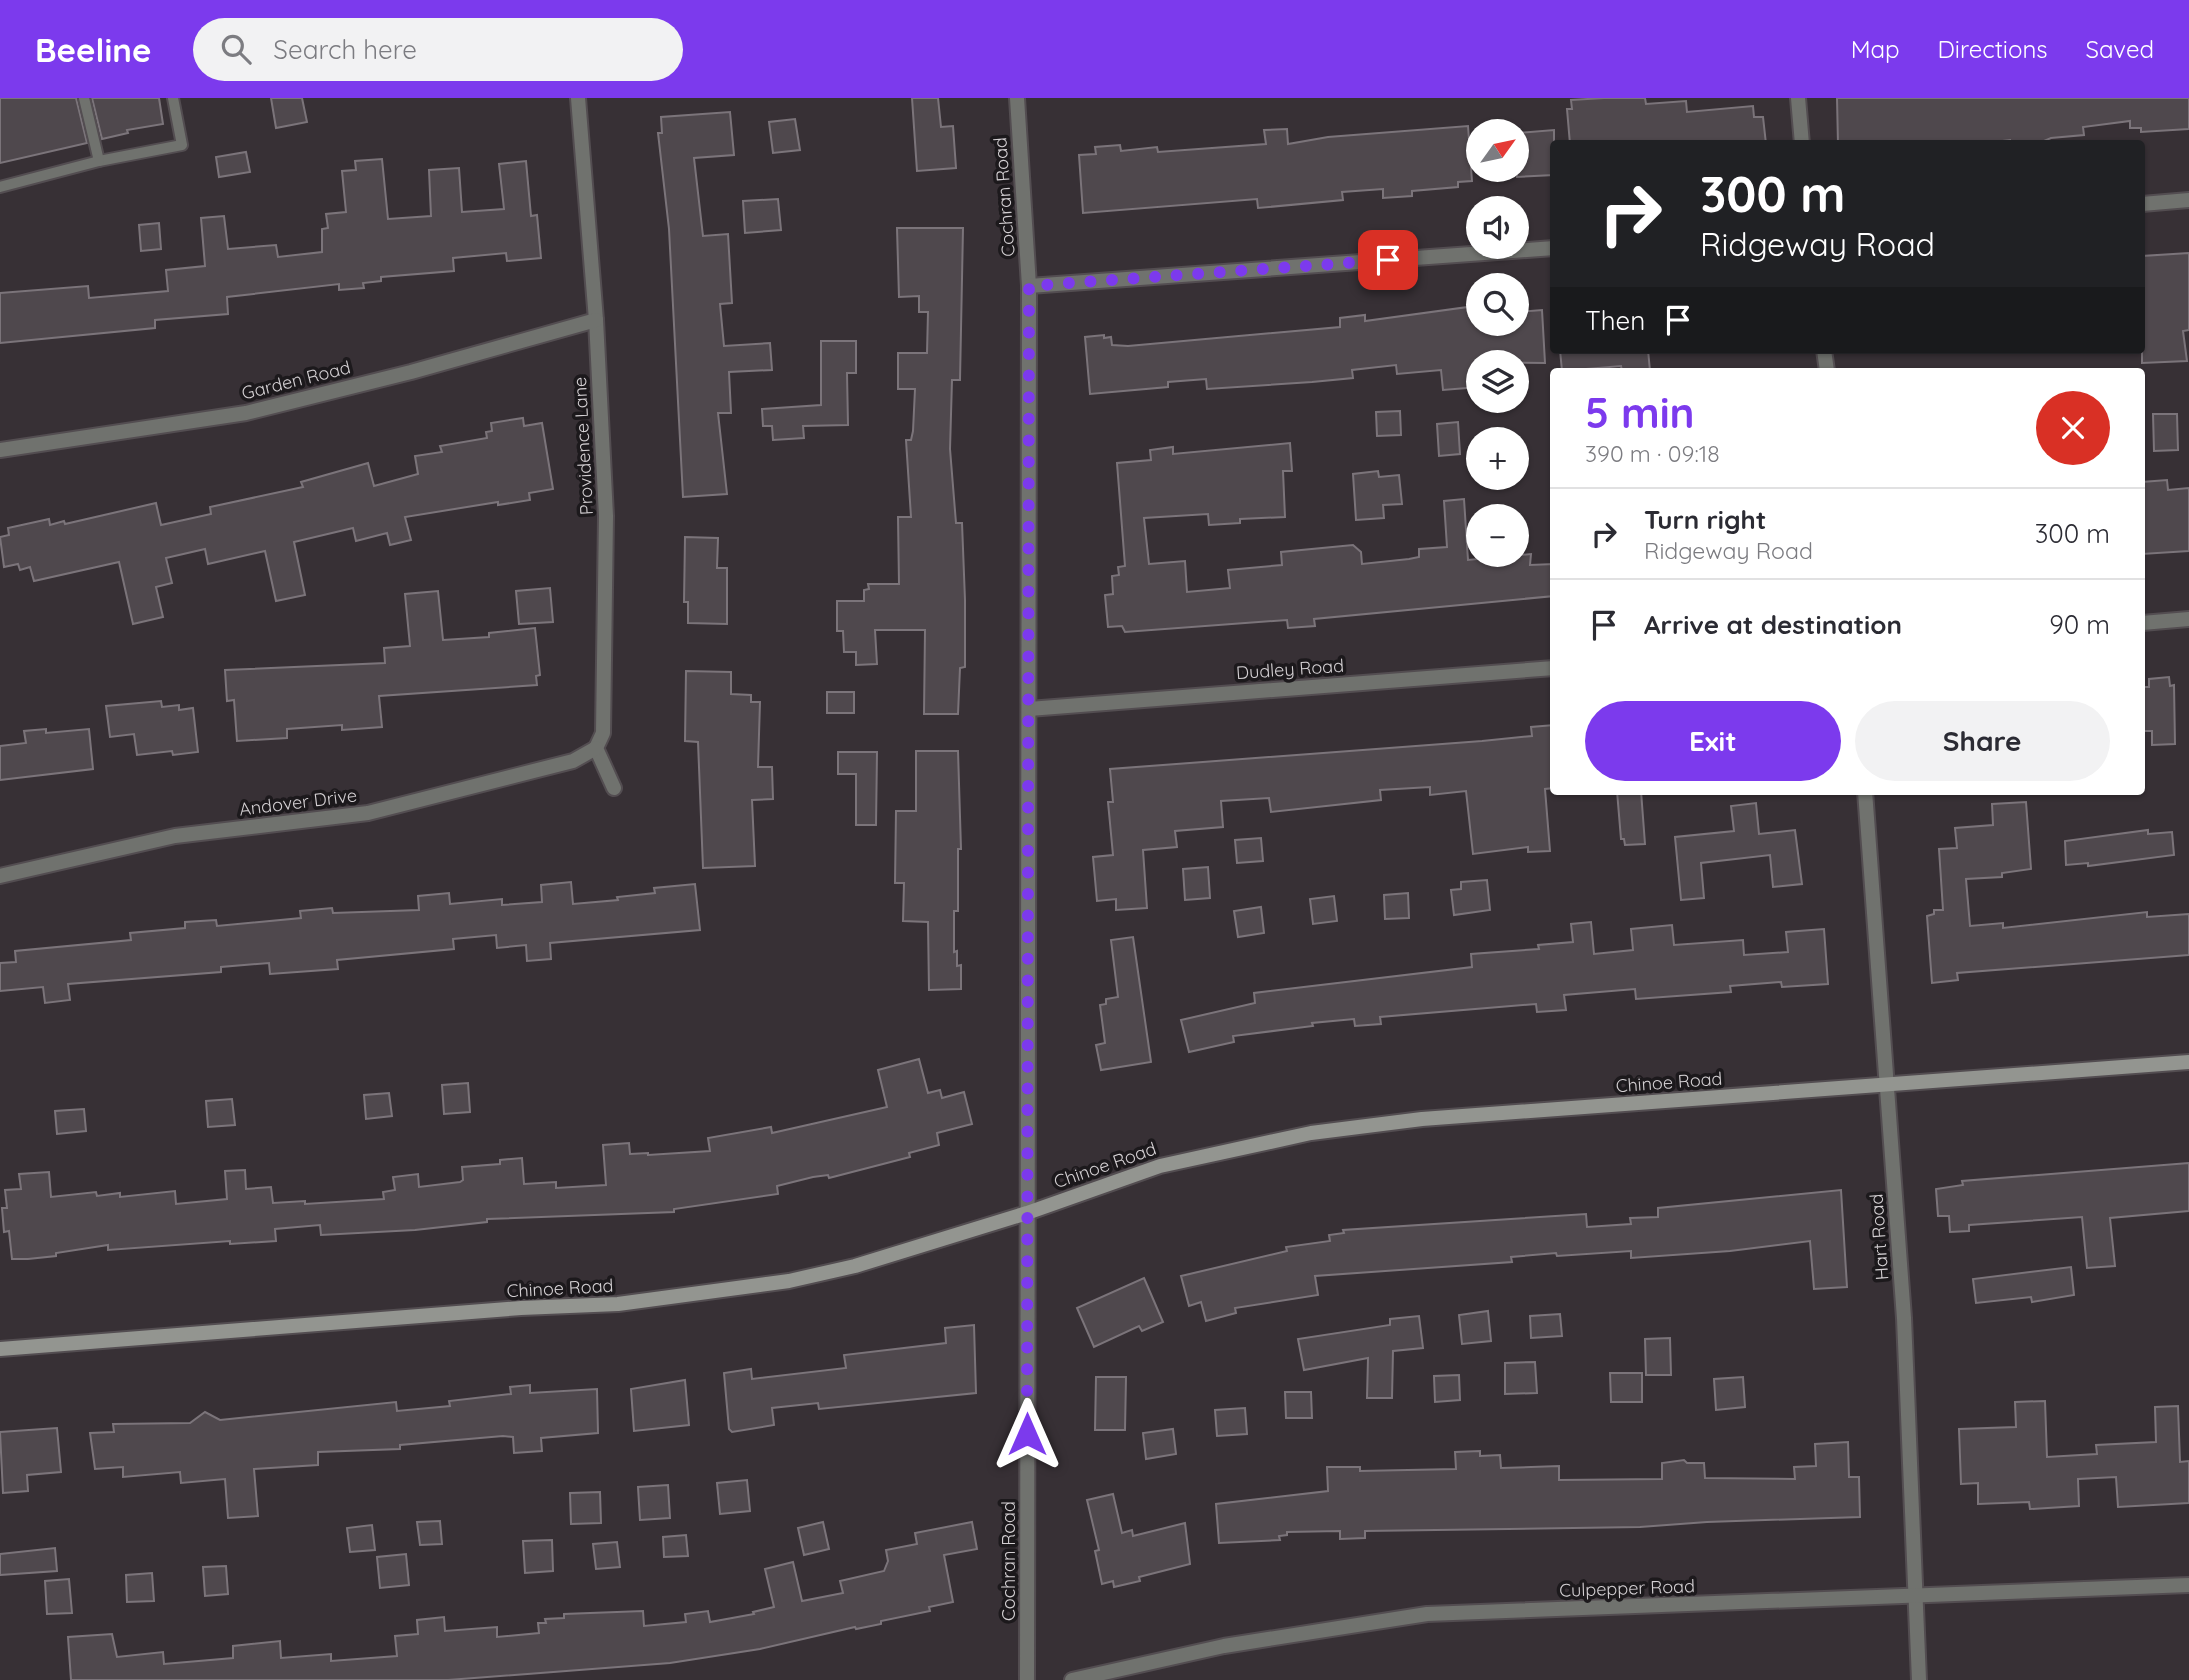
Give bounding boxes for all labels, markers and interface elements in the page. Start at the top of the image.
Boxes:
search box [193,18,683,81]
text: Beeline [35,29,151,70]
icon: search [217,30,255,68]
text: Search here [273,33,417,66]
text: Map [1851,34,1900,64]
text: Directions [1938,34,2048,64]
text: Saved [2086,34,2154,64]
north arrow [1466,119,1530,182]
map controls [1466,119,1529,567]
street label: Cochran Road [988,136,1020,258]
text: 300 m [1700,163,1845,224]
icon: right [1585,168,1676,259]
button: sound [1466,196,1529,259]
text: Ridgeway Road [1700,224,1935,264]
pin [1358,230,1418,290]
icon: arrive [1369,241,1407,279]
button: search [1466,273,1529,336]
icon: arrive [1659,301,1697,339]
text: Then [1585,304,1645,337]
button: layers [1466,350,1529,413]
street label: Garden Road [239,355,353,405]
street label: Providence Lane [568,376,598,516]
text: 5 min [1585,386,1695,439]
button: close [2036,391,2110,465]
button: + [1466,427,1529,490]
text: 390 m · 09:18 [1585,439,1720,468]
text: Turn right [1644,503,1766,536]
button: − [1466,504,1529,567]
icon: right [1585,515,1623,553]
text: 300 m [2035,517,2110,550]
text: Ridgeway Road [1644,536,1813,565]
icon: arrive [1585,606,1623,644]
text: Arrive at destination [1644,608,1902,641]
text: 90 m [2049,608,2110,641]
street label: Dudley Road [1235,654,1345,684]
button: Exit [1585,701,1841,781]
button: Share [1855,701,2110,781]
street label: Andover Drive [238,783,358,821]
street label: Chinoe Road [1615,1067,1723,1097]
street label: Chinoe Road [1051,1137,1159,1193]
street label: Hart Road [1865,1193,1893,1281]
street label: Chinoe Road [506,1274,614,1302]
position arrow [990,1397,1064,1471]
street label: Cochran Road [997,1501,1020,1621]
street label: Culpepper Road [1559,1574,1695,1602]

